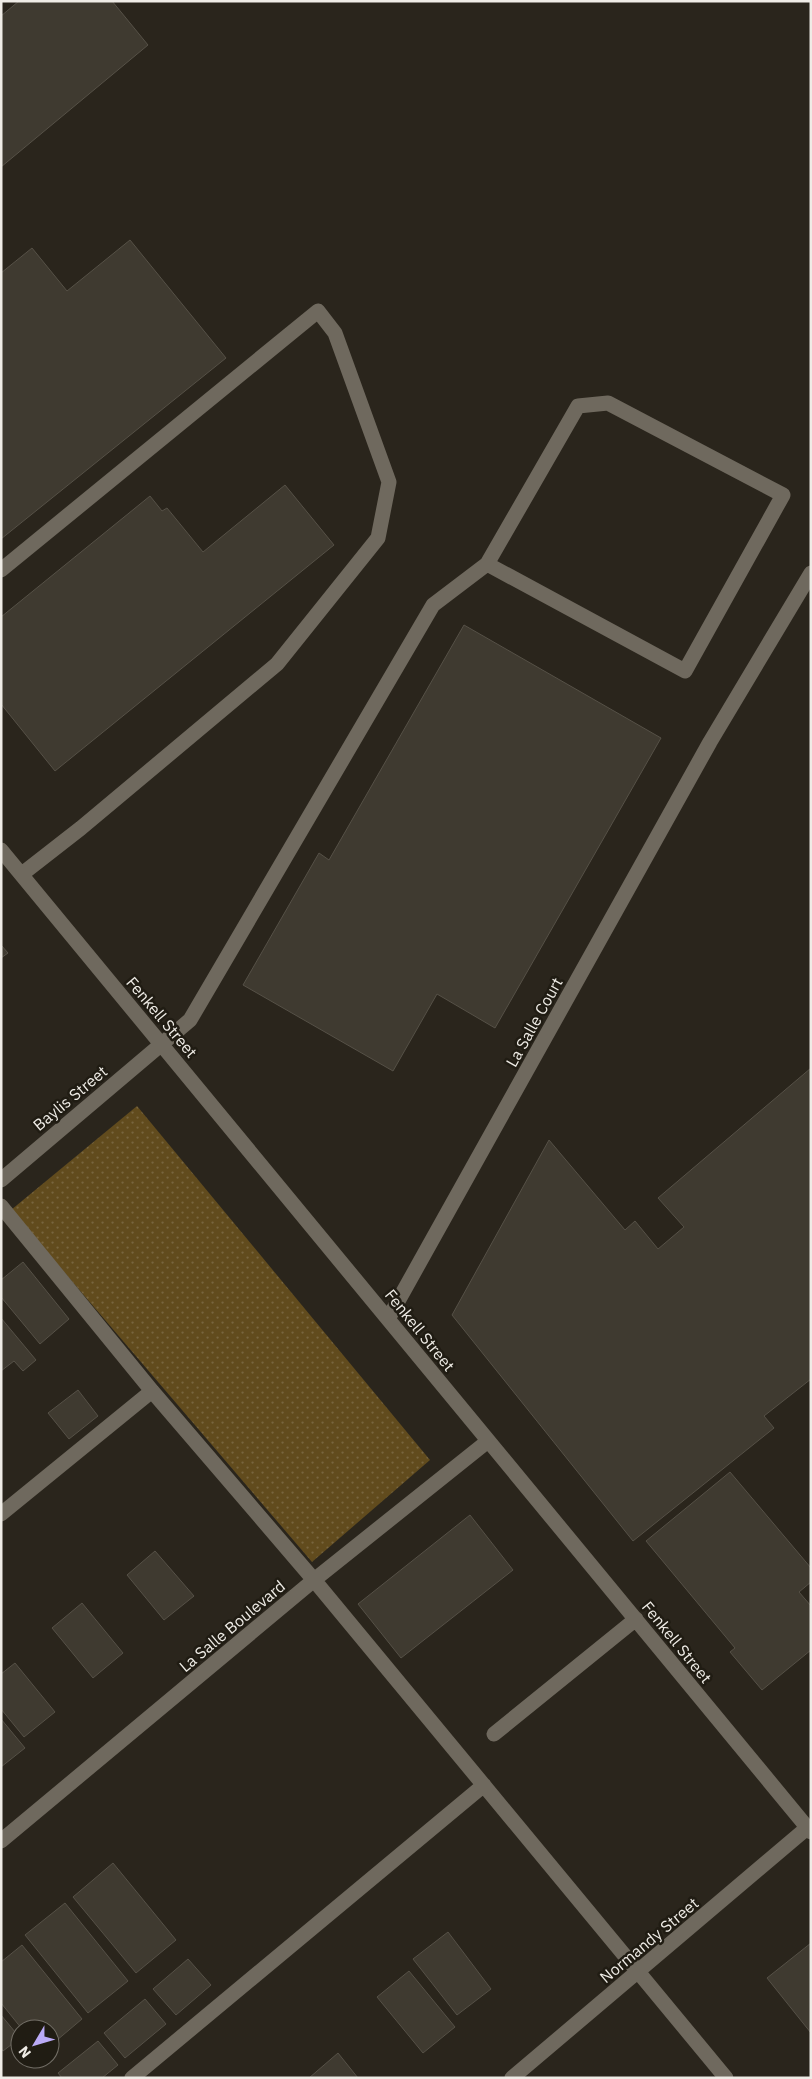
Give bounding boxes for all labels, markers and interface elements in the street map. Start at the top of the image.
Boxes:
street label: Fenkell Street [122,972,202,1062]
street label: La Salle Court [501,974,567,1070]
street label: Baylis Street [29,1061,111,1135]
street label: Fenkell Street [381,1285,459,1375]
street label: La Salle Boulevard [175,1576,289,1676]
street label: Fenkell Street [638,1597,716,1687]
street label: Normandy Street [596,1893,702,1987]
north arrow [10,2019,60,2069]
text: N [15,2042,35,2062]

